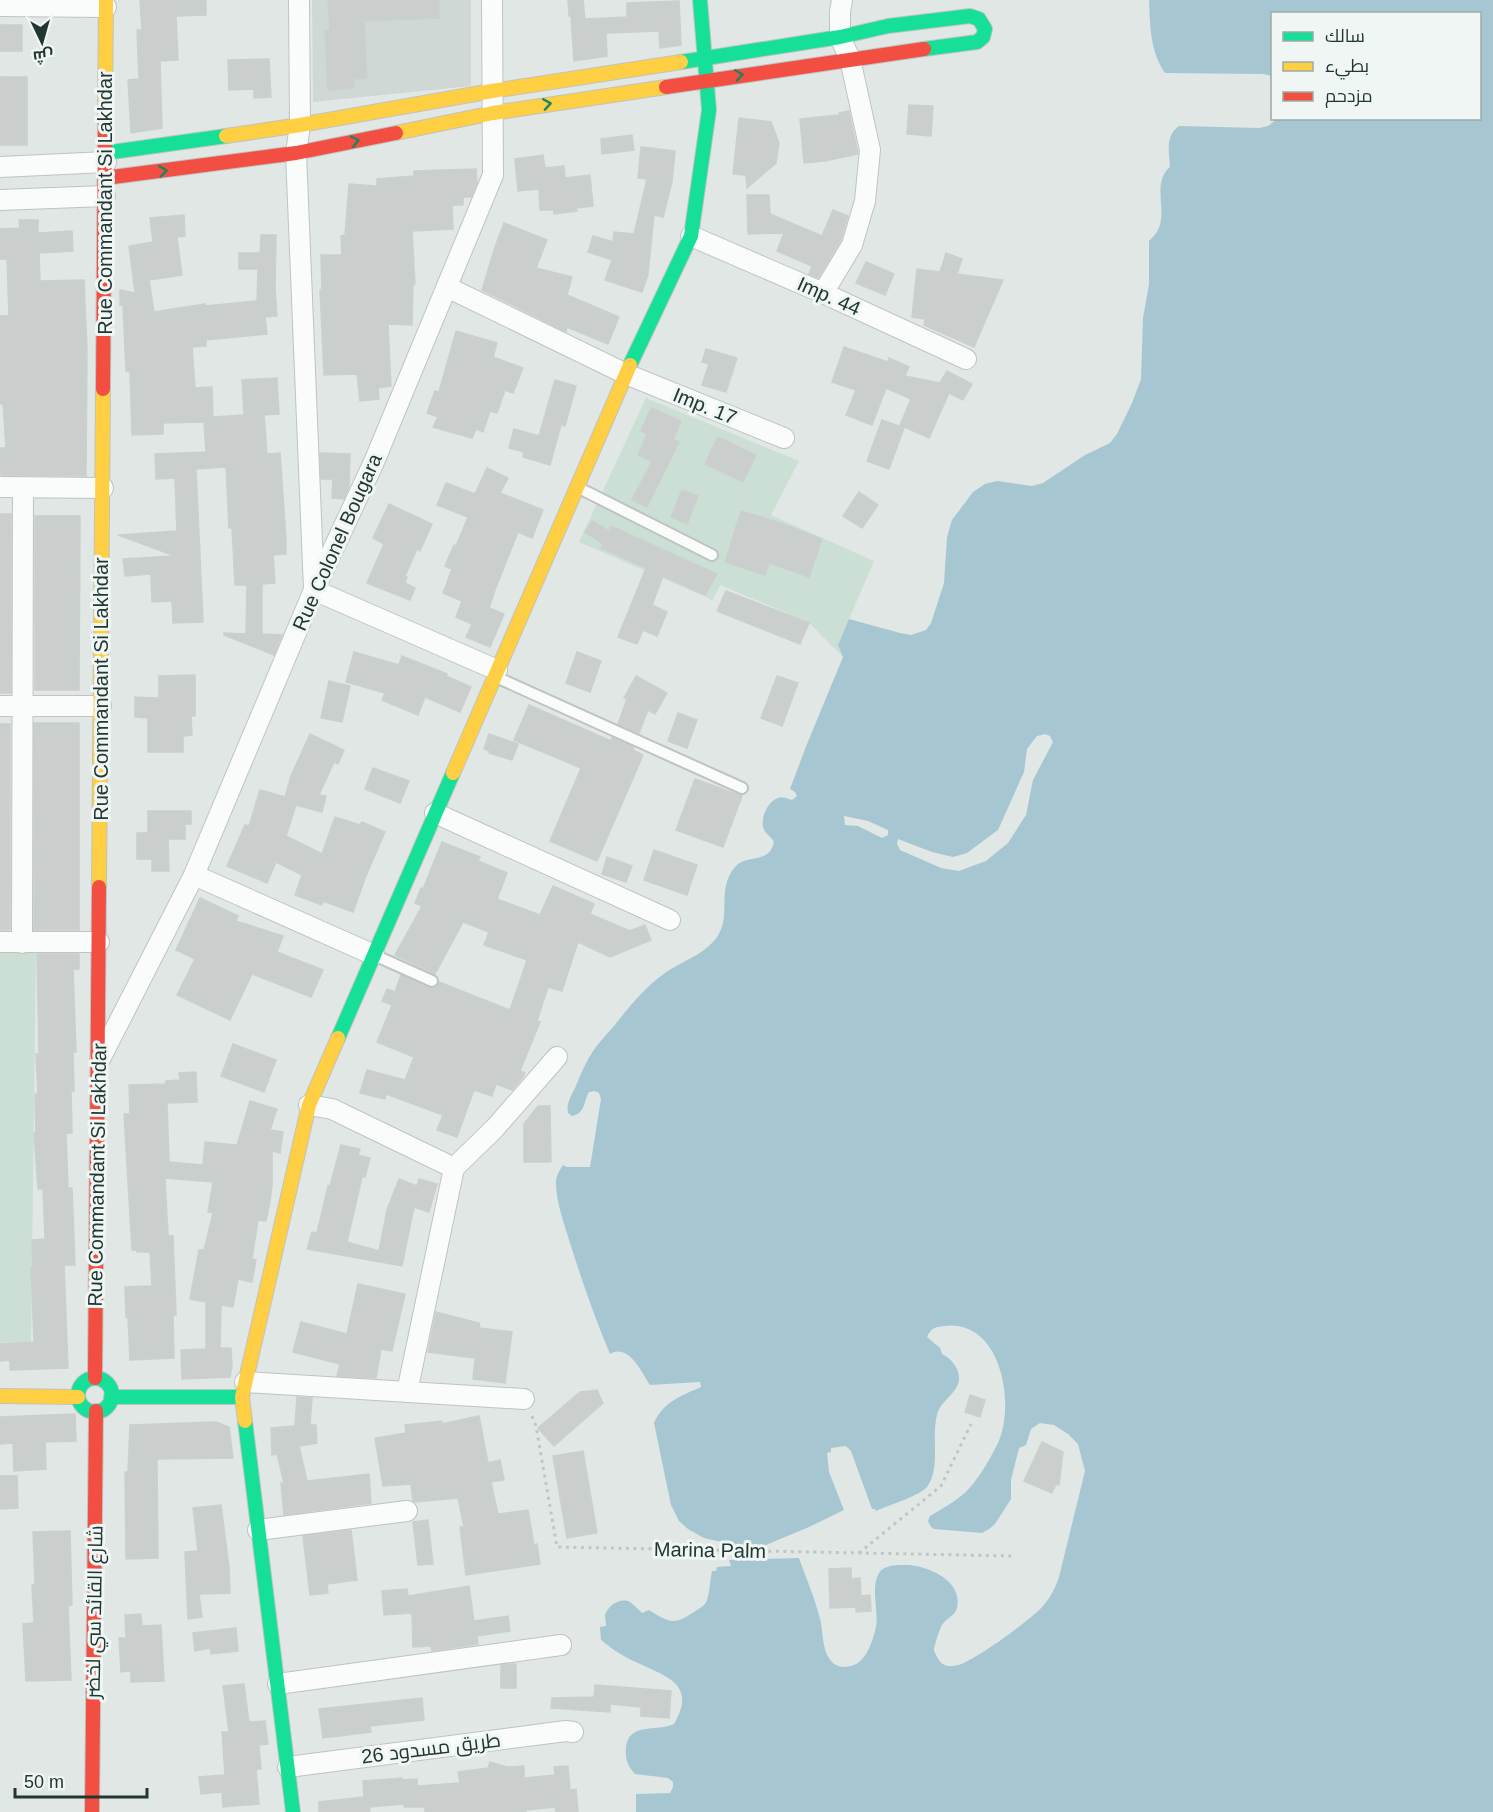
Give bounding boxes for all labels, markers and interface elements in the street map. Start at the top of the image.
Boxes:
north arrow [12,12,72,72]
legend [1271,12,1481,120]
text: سالك [1325,26,1365,46]
text: ش [32,46,54,66]
text: بطيء [1325,56,1369,80]
one-way arrow [734,69,744,82]
street label: Rue Commandant Si Lakhdar [94,71,116,335]
text: مزدحم [1325,86,1373,108]
one-way arrow [542,99,551,111]
one-way arrow [350,135,360,148]
one-way arrow [158,165,167,177]
street label: Imp. 44 [794,272,864,320]
street label: Imp. 17 [670,383,740,429]
street label: Rue Colonel Bougara [288,449,386,634]
street label: Rue Commandant Si Lakhdar [90,557,112,821]
street label: Rue Commandant Si Lakhdar [84,1043,110,1307]
street label: شارع القائد سي لخضر [81,1525,111,1700]
street label: Marina Palm [654,1538,766,1562]
street label: طريق مسدود 26 [360,1729,502,1769]
scale bar [15,1761,147,1799]
text: 50 m [24,1772,64,1792]

